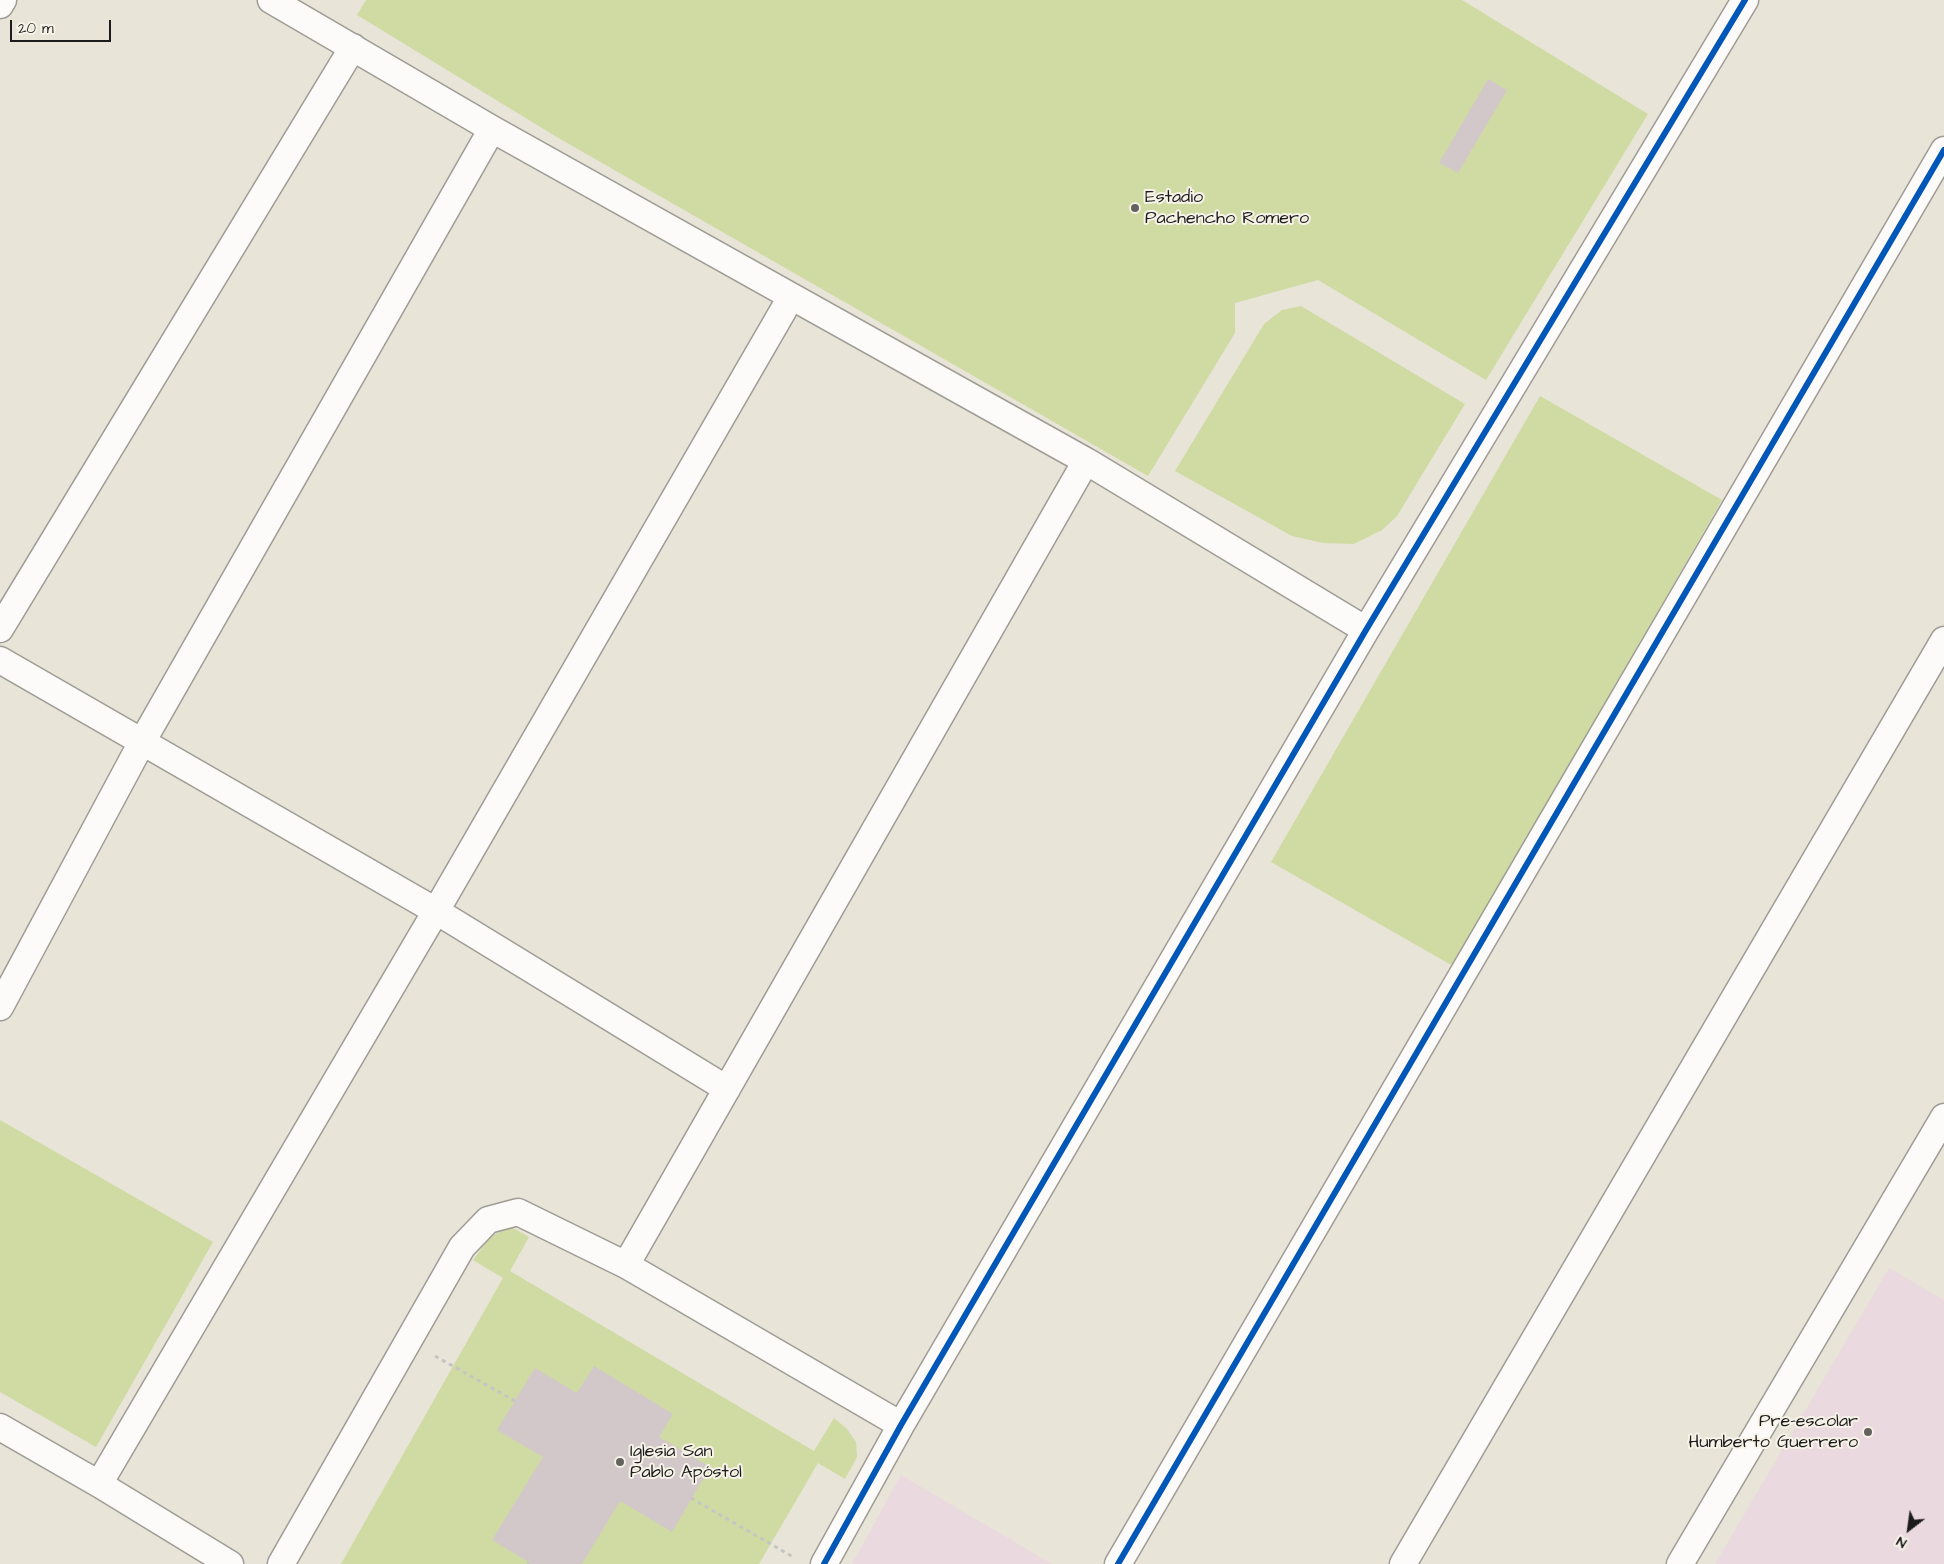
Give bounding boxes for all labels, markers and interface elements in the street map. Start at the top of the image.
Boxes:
scale bar [12,10,114,42]
text: 20 m [18,18,54,39]
place label: Estadio Pachencho Romero [1145,187,1309,230]
marker: Estadio Pachencho Romero [1129,202,1141,214]
place label: Pre-escolar Humberto Guerrero [1689,1411,1858,1454]
marker: Pre-escolar Humberto Guerrero [1862,1426,1874,1438]
place label: Iglesia San Pablo Apóstol [630,1441,742,1484]
marker: Iglesia San Pablo Apóstol [614,1456,626,1468]
north arrow [1884,1504,1934,1554]
text: N [1893,1531,1910,1553]

